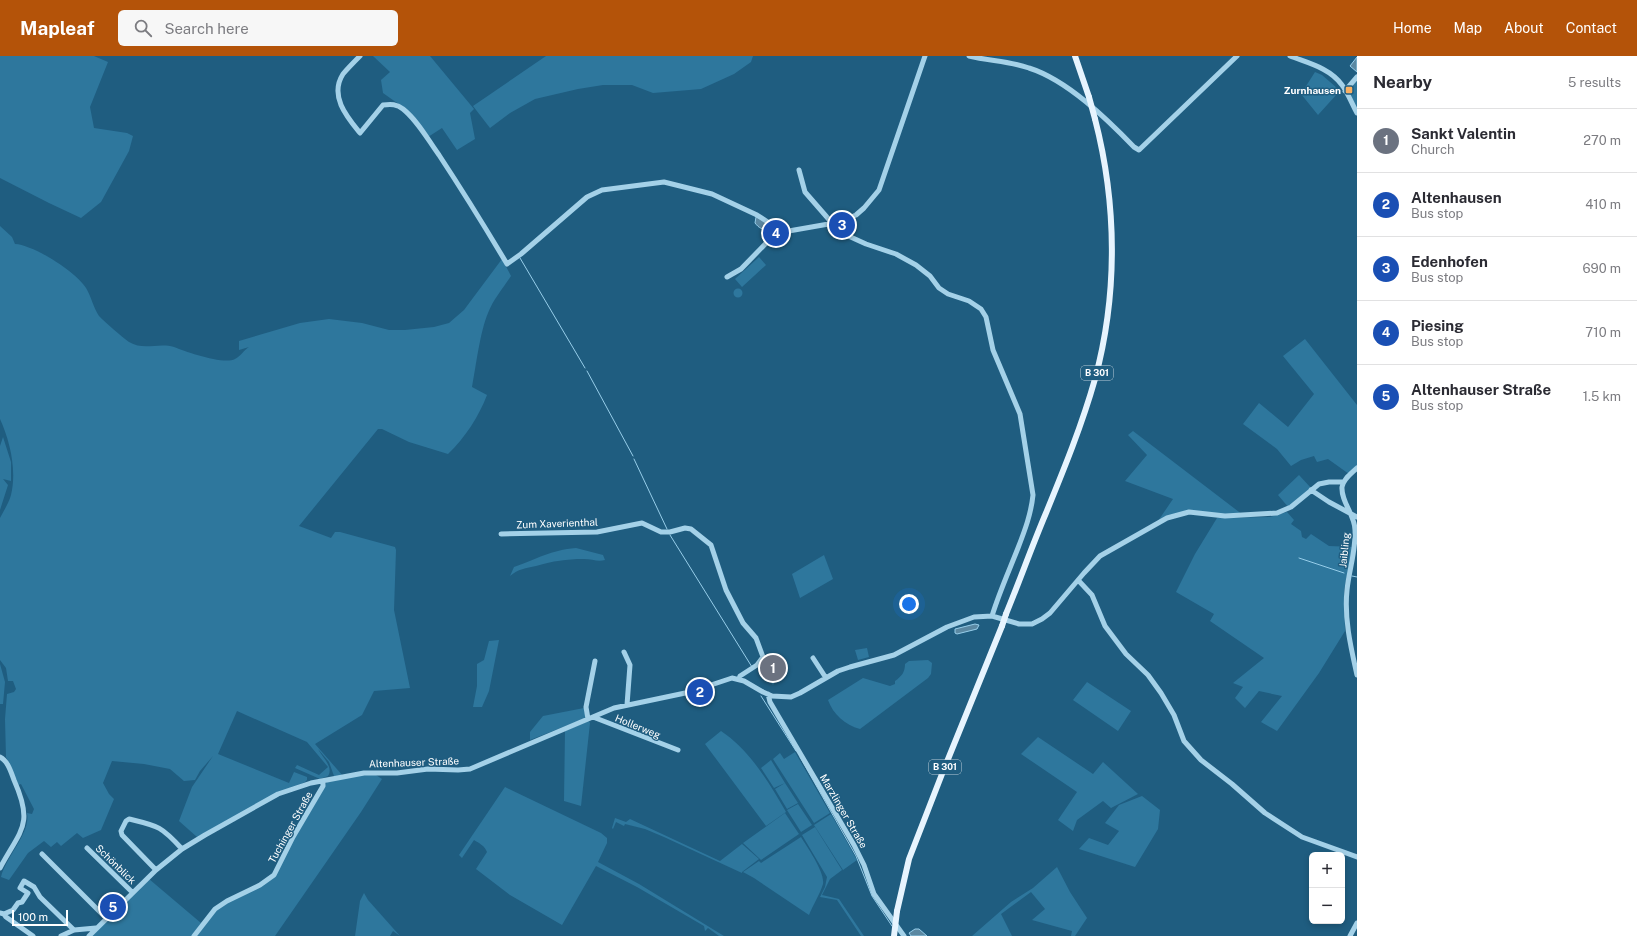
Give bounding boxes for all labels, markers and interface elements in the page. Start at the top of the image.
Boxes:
search box [118,10,398,46]
text: Mapleaf [20,17,94,39]
icon: search [132,17,154,39]
text: Search here [164,20,249,37]
text: Home [1393,20,1432,36]
text: Map [1454,20,1482,36]
text: About [1504,20,1544,36]
text: Contact [1566,20,1617,36]
text: Nearby [1373,72,1432,92]
text: 5 results [1568,75,1621,90]
place label: Zurnhausen [1284,84,1341,96]
marker: Zurnhausen [1344,85,1354,95]
text: Sankt Valentin [1411,125,1516,142]
text: 1 [1383,133,1389,148]
text: 270 m [1583,133,1621,148]
text: Church [1411,142,1455,157]
text: Altenhausen [1411,189,1502,206]
text: 2 [1382,197,1390,212]
text: 410 m [1585,197,1621,212]
text: Bus stop [1411,206,1463,221]
pin: 3 [829,210,855,240]
pin: 4 [763,218,789,248]
text: Edenhofen [1411,253,1488,270]
text: 3 [1382,261,1390,276]
text: 690 m [1583,261,1621,276]
text: Bus stop [1411,270,1463,285]
text: Piesing [1411,317,1464,334]
text: 4 [1382,325,1390,340]
text: 710 m [1585,325,1621,340]
text: Bus stop [1411,334,1463,349]
road number: B 301 [1081,366,1113,380]
text: Altenhauser Straße [1411,381,1551,398]
text: 5 [1382,389,1390,404]
text: 1.5 km [1583,389,1621,404]
text: Bus stop [1411,398,1463,413]
street label: Zum Xaverienthal [516,516,598,530]
street label: Jaibling [1336,532,1352,568]
your location [899,594,919,614]
pin: 1 [760,653,786,683]
pin: 2 [687,677,713,707]
street label: Hollerweg [613,711,663,741]
street label: Altenhauser Straße [369,754,460,770]
road number: B 301 [929,760,961,774]
street label: Marzlinger Straße [818,772,870,851]
street label: Tuchinger Straße [265,789,315,865]
street label: Schönblick [93,842,139,887]
map controls [1309,852,1345,924]
button: + [1309,852,1345,888]
button: − [1309,888,1345,924]
pin: 5 [100,892,126,922]
scale bar [12,908,68,927]
text: 100 m [18,911,48,923]

